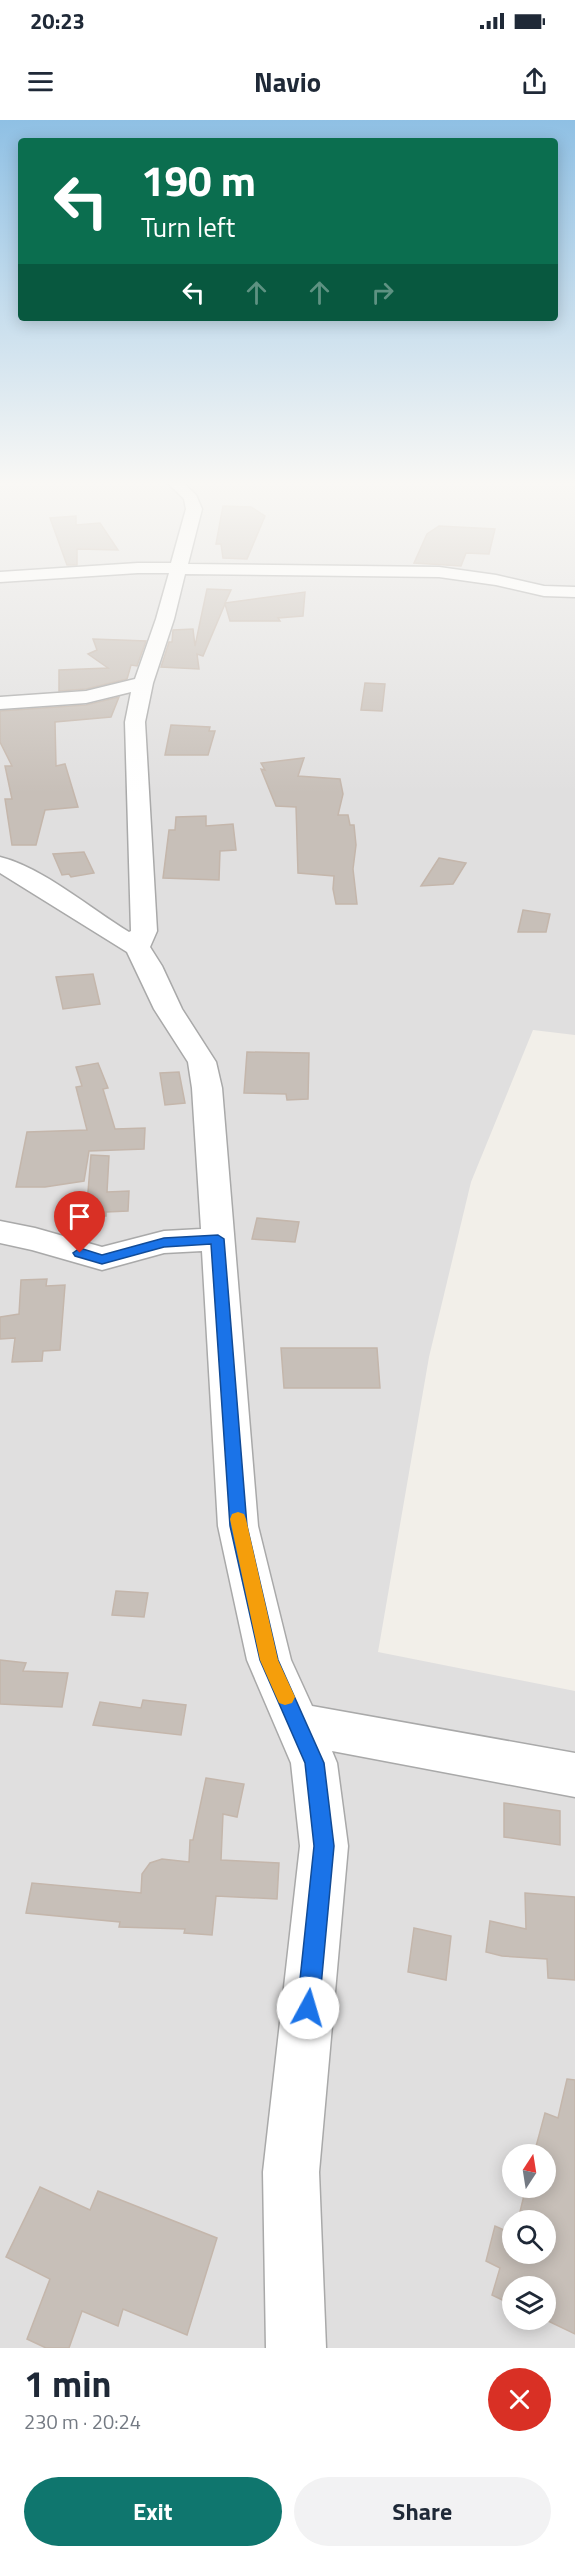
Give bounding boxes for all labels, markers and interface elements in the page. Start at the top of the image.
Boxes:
text: 20:23 [30,4,85,38]
text: Navio [254,61,321,102]
icon: menu [24,65,57,98]
icon: share [518,65,551,98]
text: 190 m [141,148,256,212]
icon: left [42,162,120,240]
text: Turn left [141,206,235,247]
icon: left [177,276,210,309]
icon: ahead [240,276,273,309]
icon: ahead [303,276,336,309]
icon: right [366,276,399,309]
pin [54,1191,105,1253]
icon: arrive [63,1200,96,1233]
position arrow [276,1976,340,2040]
north arrow [502,2144,556,2198]
map controls [502,2144,556,2330]
button: search [502,2210,556,2264]
button: layers [502,2276,556,2330]
text: 1 min [24,2356,111,2411]
button: close [488,2368,551,2431]
text: 230 m · 20:24 [24,2406,141,2437]
button: Exit [24,2477,282,2546]
button: Share [294,2477,551,2546]

